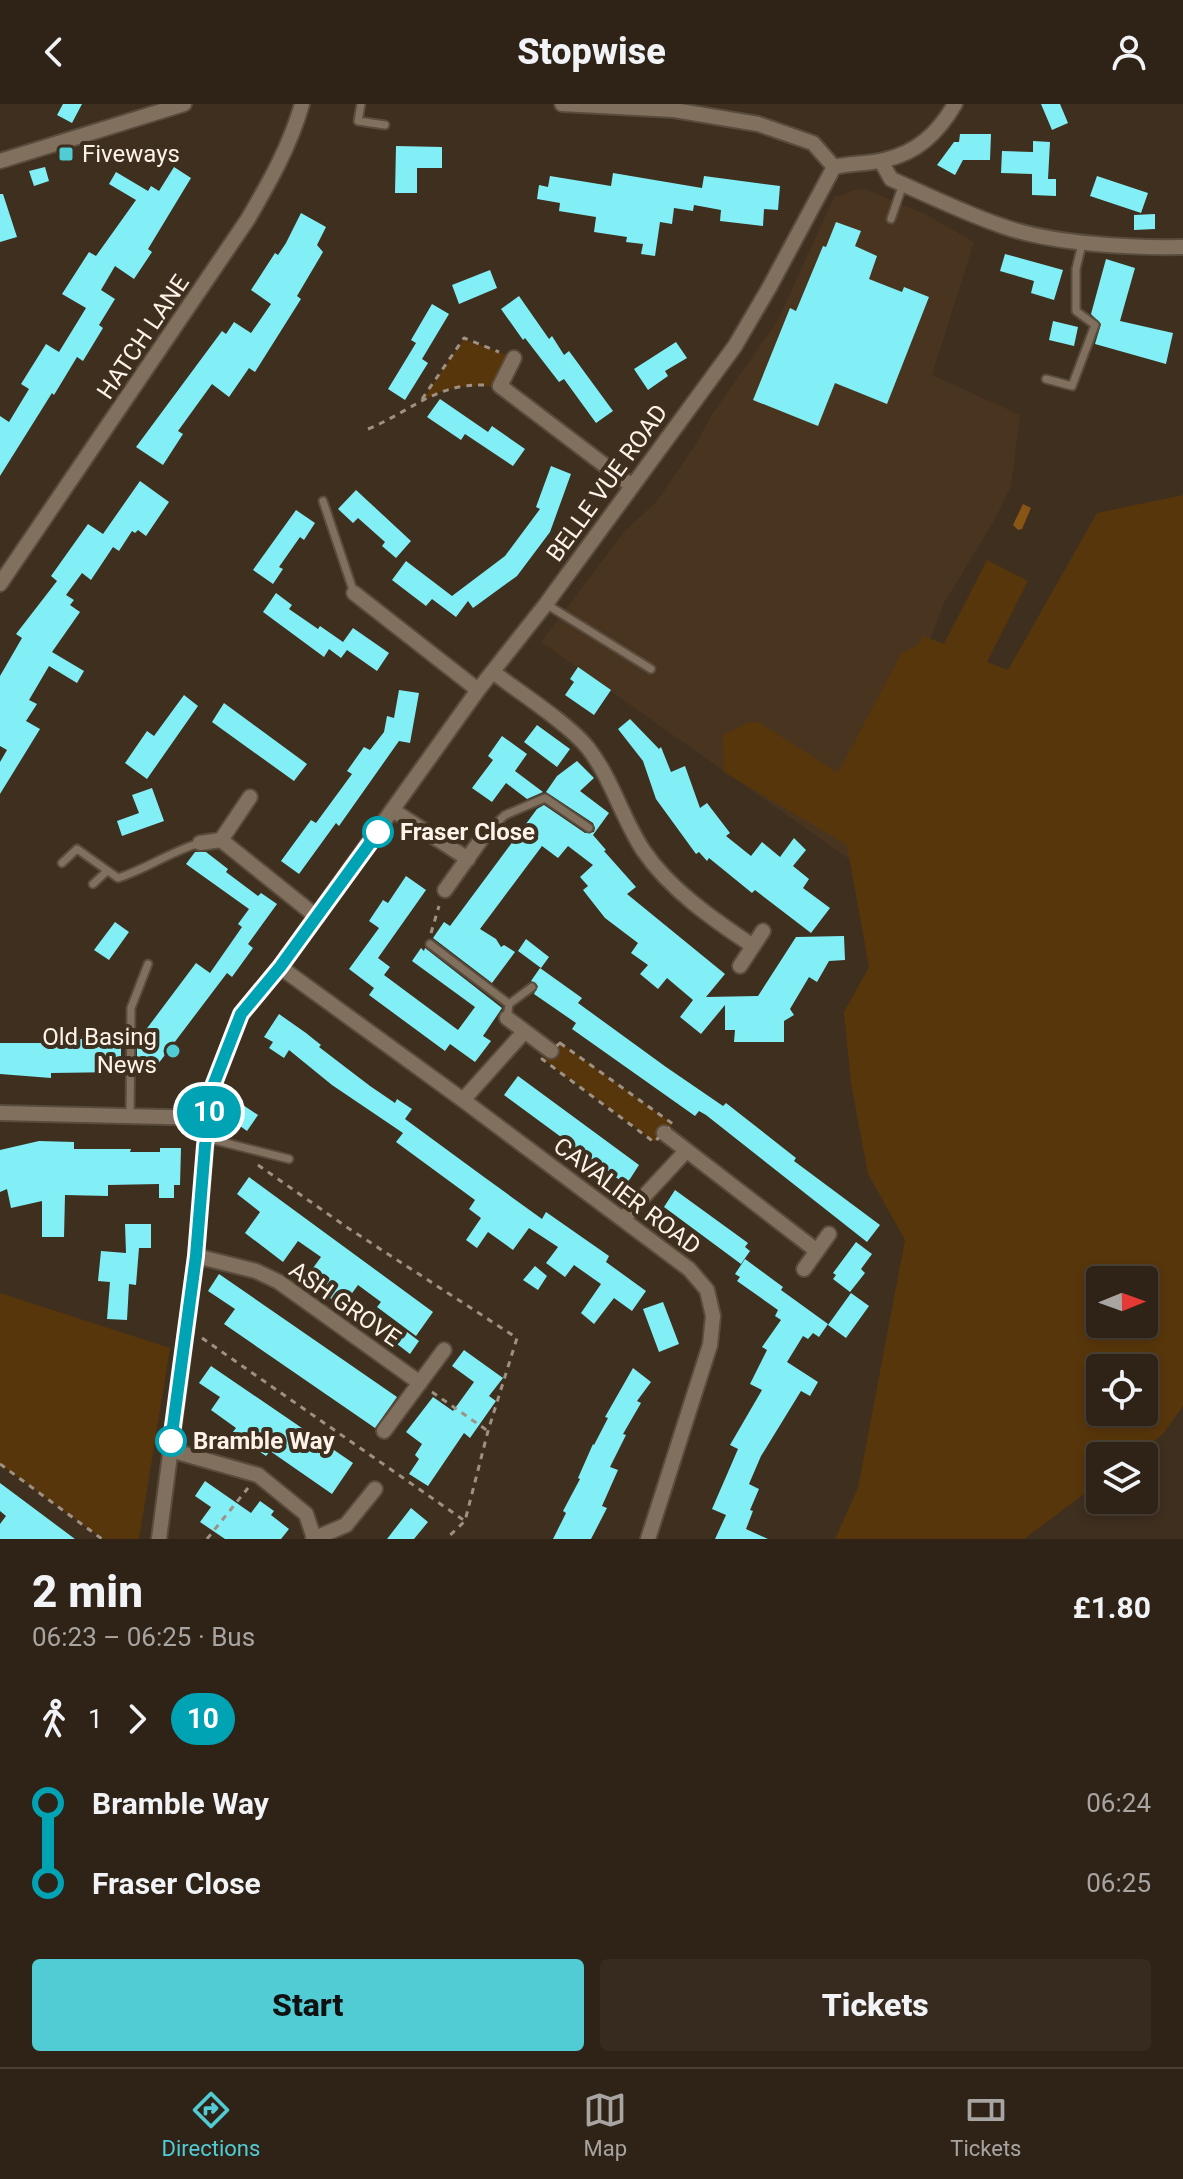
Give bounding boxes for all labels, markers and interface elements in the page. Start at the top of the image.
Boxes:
icon: back [32,30,76,74]
icon: person [1107,30,1151,74]
text: Stopwise [517,31,666,73]
place label: Fiveways [82,140,180,168]
marker: Fiveways [57,145,75,163]
street label: HATCH LANE [91,270,195,404]
street label: BELLE VUE ROAD [541,399,673,567]
marker: Fraser Close [363,817,393,847]
place label: Fraser Close [400,818,535,846]
place label: Old Basing News [42,1023,157,1079]
marker: Old Basing News [164,1042,182,1060]
line badge: 10 [173,1086,245,1138]
text: 10 [193,1095,225,1128]
street label: CAVALIER ROAD [548,1132,706,1260]
street label: ASH GROVE [284,1255,406,1353]
north arrow [1086,1266,1158,1338]
map controls [1086,1266,1158,1514]
button: locate [1086,1354,1158,1426]
marker: Bramble Way [156,1426,186,1456]
place label: Bramble Way [193,1427,335,1455]
button: layers [1086,1442,1158,1514]
text: 2 min [32,1566,143,1618]
text: £1.80 [1073,1590,1151,1625]
text: 06:23 – 06:25 · Bus [32,1622,255,1652]
icon: walk [32,1697,76,1741]
icon: forward [115,1697,159,1741]
text: 10 [187,1702,219,1735]
text: 1 [88,1704,103,1734]
text: Bramble Way [92,1786,269,1821]
text: 06:24 [1086,1788,1151,1818]
text: Fraser Close [92,1866,261,1901]
text: 06:25 [1086,1868,1151,1898]
button: Start [32,1959,584,2051]
button: Tickets [600,1959,1151,2051]
tab: Directions [162,2088,260,2161]
tab: Map [583,2088,627,2161]
tab: Tickets [950,2088,1021,2161]

